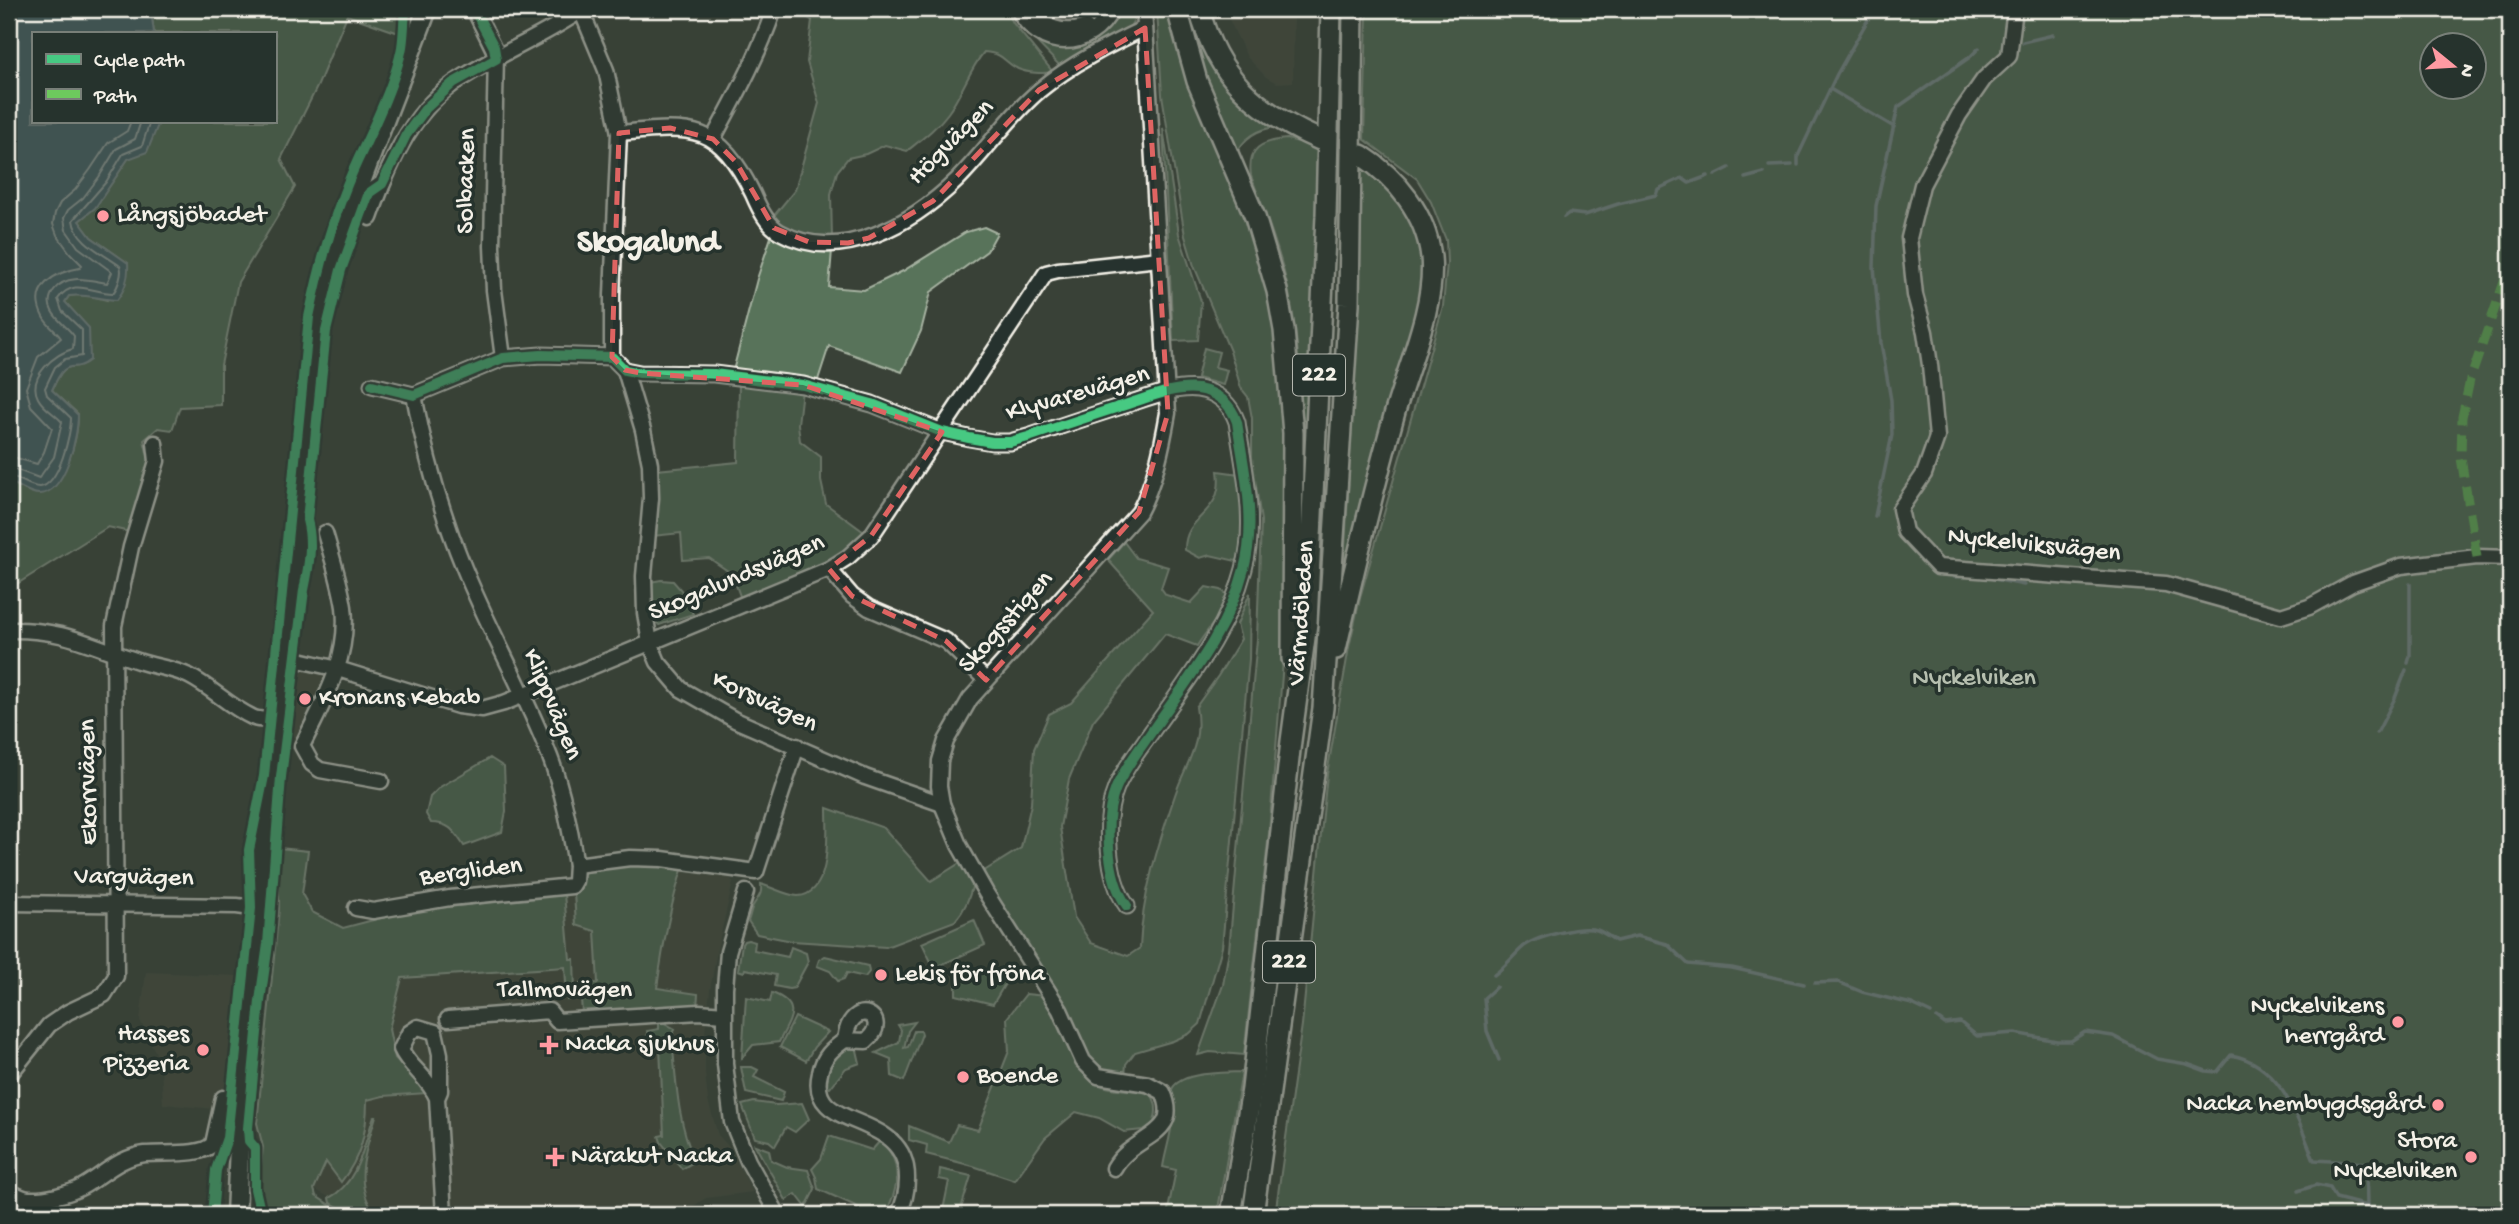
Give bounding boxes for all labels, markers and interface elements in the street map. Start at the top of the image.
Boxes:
legend [32,32,276,122]
north arrow [2418,32,2488,102]
text: Cycle path [94,50,185,75]
text: N [2453,61,2479,80]
text: Path [93,86,137,111]
street label: Högvägen [902,93,1002,193]
street label: Solbacken [452,127,484,234]
place label: Långsjöbadet [117,201,269,232]
marker: Långsjöbadet [95,208,111,224]
district label: Skogalund [577,225,723,263]
road number: 222 [1293,354,1345,396]
street label: Klyvarevägen [1003,360,1154,430]
street label: Nyckelviksvägen [1946,521,2123,571]
street label: Skogalundsvägen [644,528,830,630]
street label: Värmdöleden [1282,539,1324,688]
street label: Skogsstigen [953,565,1062,681]
street label: Klippvägen [514,645,589,766]
park label: Nyckelviken [1912,664,2037,695]
street label: Korsvägen [706,665,822,741]
place label: Kronans Kebab [319,684,481,715]
marker: Kronans Kebab [297,691,313,707]
street label: Ekorrvägen [73,718,107,845]
street label: Bergliden [417,851,525,895]
street label: Vargvägen [73,862,195,896]
road number: 222 [1263,942,1315,982]
place label: Lekis för fröna [895,960,1047,991]
marker: Lekis för fröna [873,967,889,983]
street label: Tallmovägen [496,976,633,1007]
place label: Nyckelvikens herrgård [2251,992,2386,1053]
marker: Nyckelvikens herrgård [2390,1014,2406,1030]
place label: Hasses Pizzeria [102,1020,191,1081]
place label: Nacka sjukhus [565,1030,716,1061]
marker: Nacka sjukhus [539,1035,559,1055]
marker: Hasses Pizzeria [195,1042,211,1058]
place label: Boende [976,1062,1059,1093]
marker: Boende [955,1069,971,1085]
place label: Nacka hembygdsgård [2186,1090,2426,1121]
marker: Nacka hembygdsgård [2430,1097,2446,1113]
place label: Stora Nyckelviken [2333,1127,2459,1188]
place label: Närakut Nacka [571,1142,734,1173]
marker: Närakut Nacka [545,1147,565,1167]
marker: Stora Nyckelviken [2463,1149,2479,1165]

